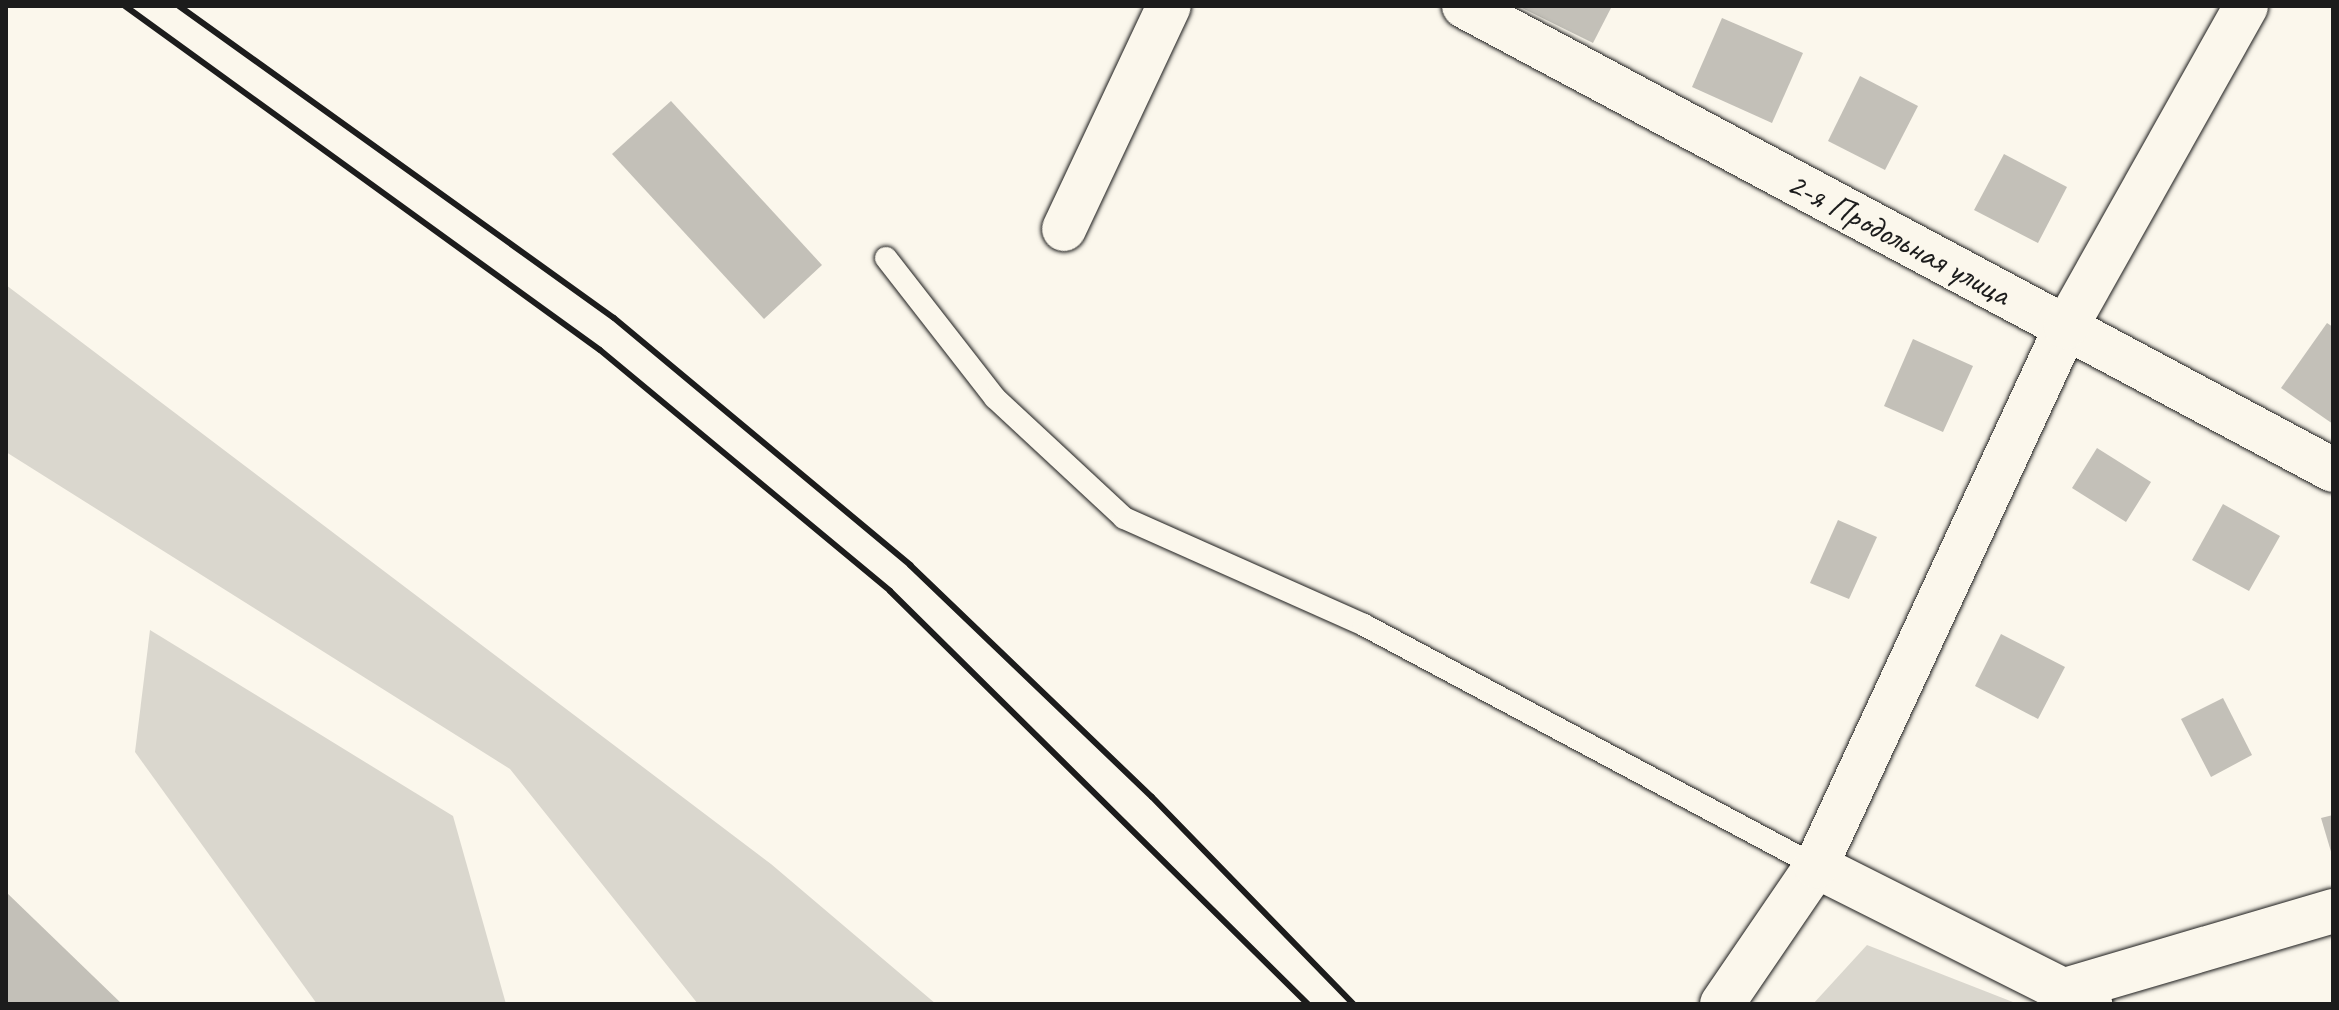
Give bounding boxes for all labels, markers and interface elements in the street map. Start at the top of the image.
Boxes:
street label: 2-я Продольная улица [1779,161,2019,315]

